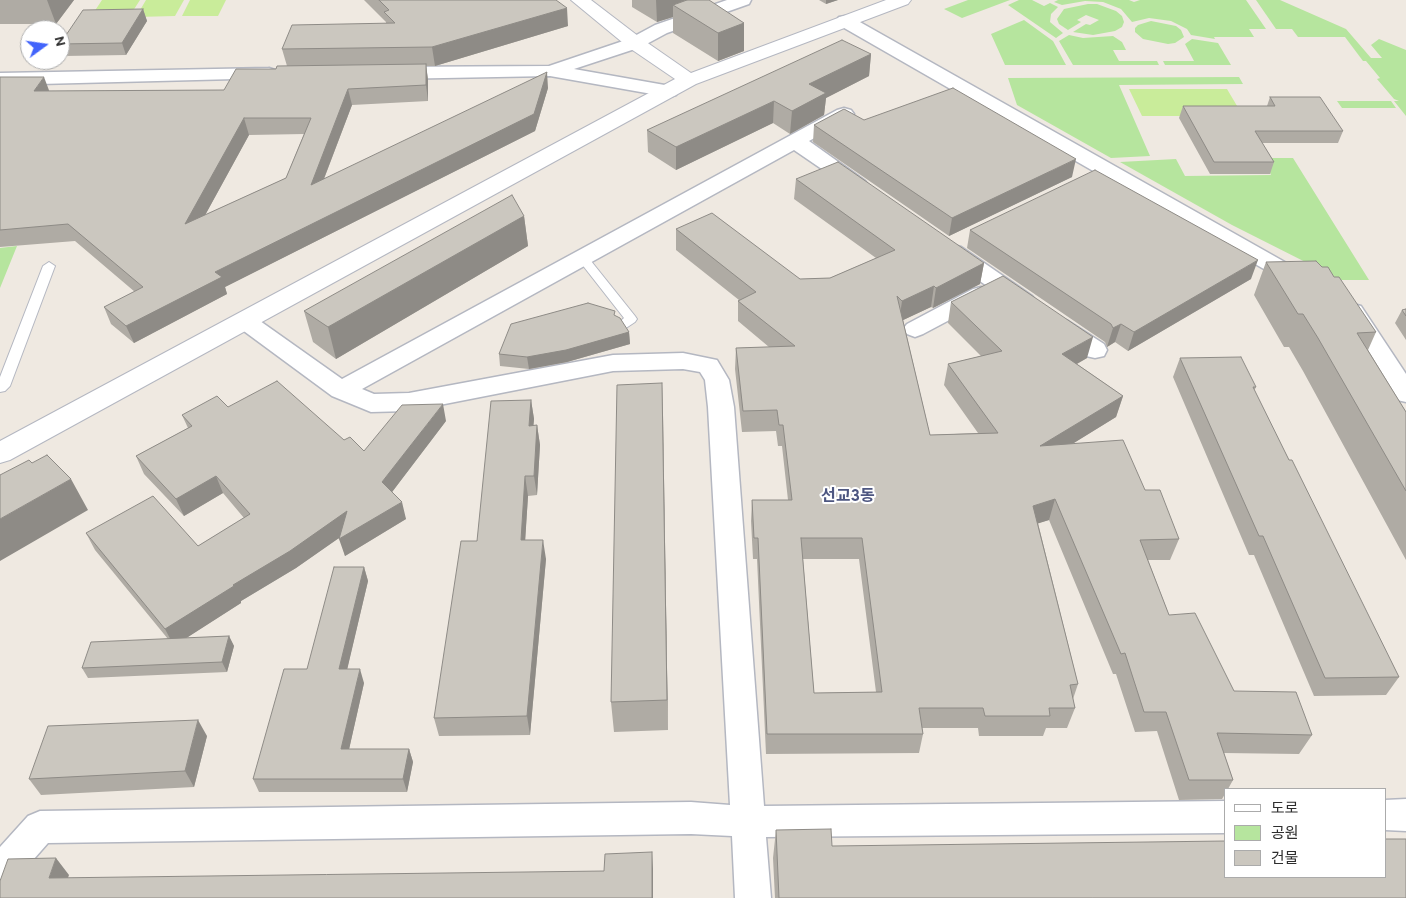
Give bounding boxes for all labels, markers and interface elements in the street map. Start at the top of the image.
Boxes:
north arrow [20,20,70,70]
text: N [50,35,69,48]
district label: 선교3동 [821,488,875,508]
legend [1224,788,1386,878]
text: 도로 [1271,800,1299,819]
text: 공원 [1271,825,1299,844]
text: 건물 [1271,850,1299,869]

